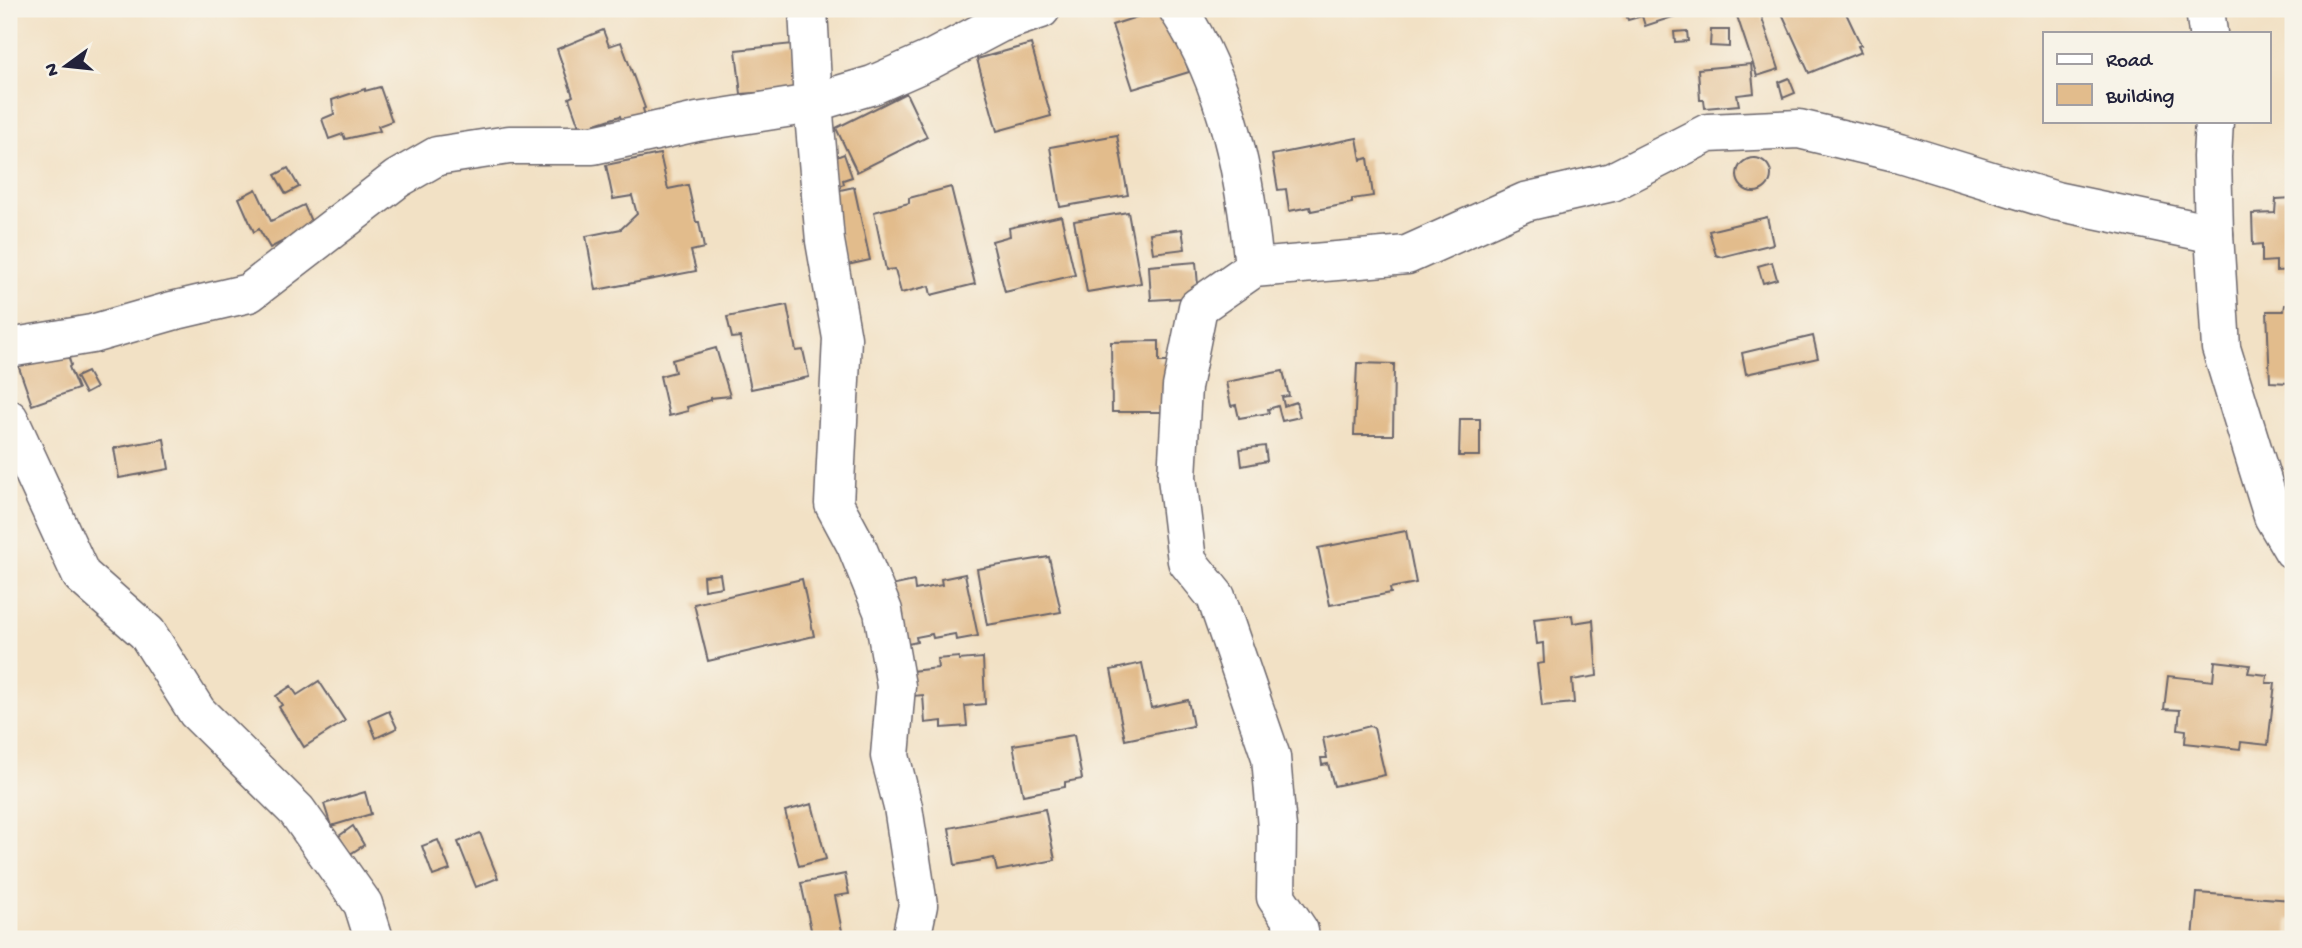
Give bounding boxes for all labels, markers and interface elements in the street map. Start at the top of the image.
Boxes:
north arrow [32,32,102,102]
legend [2043,32,2270,122]
text: Road [2106,50,2154,75]
text: N [40,61,66,78]
text: Building [2105,86,2175,111]

